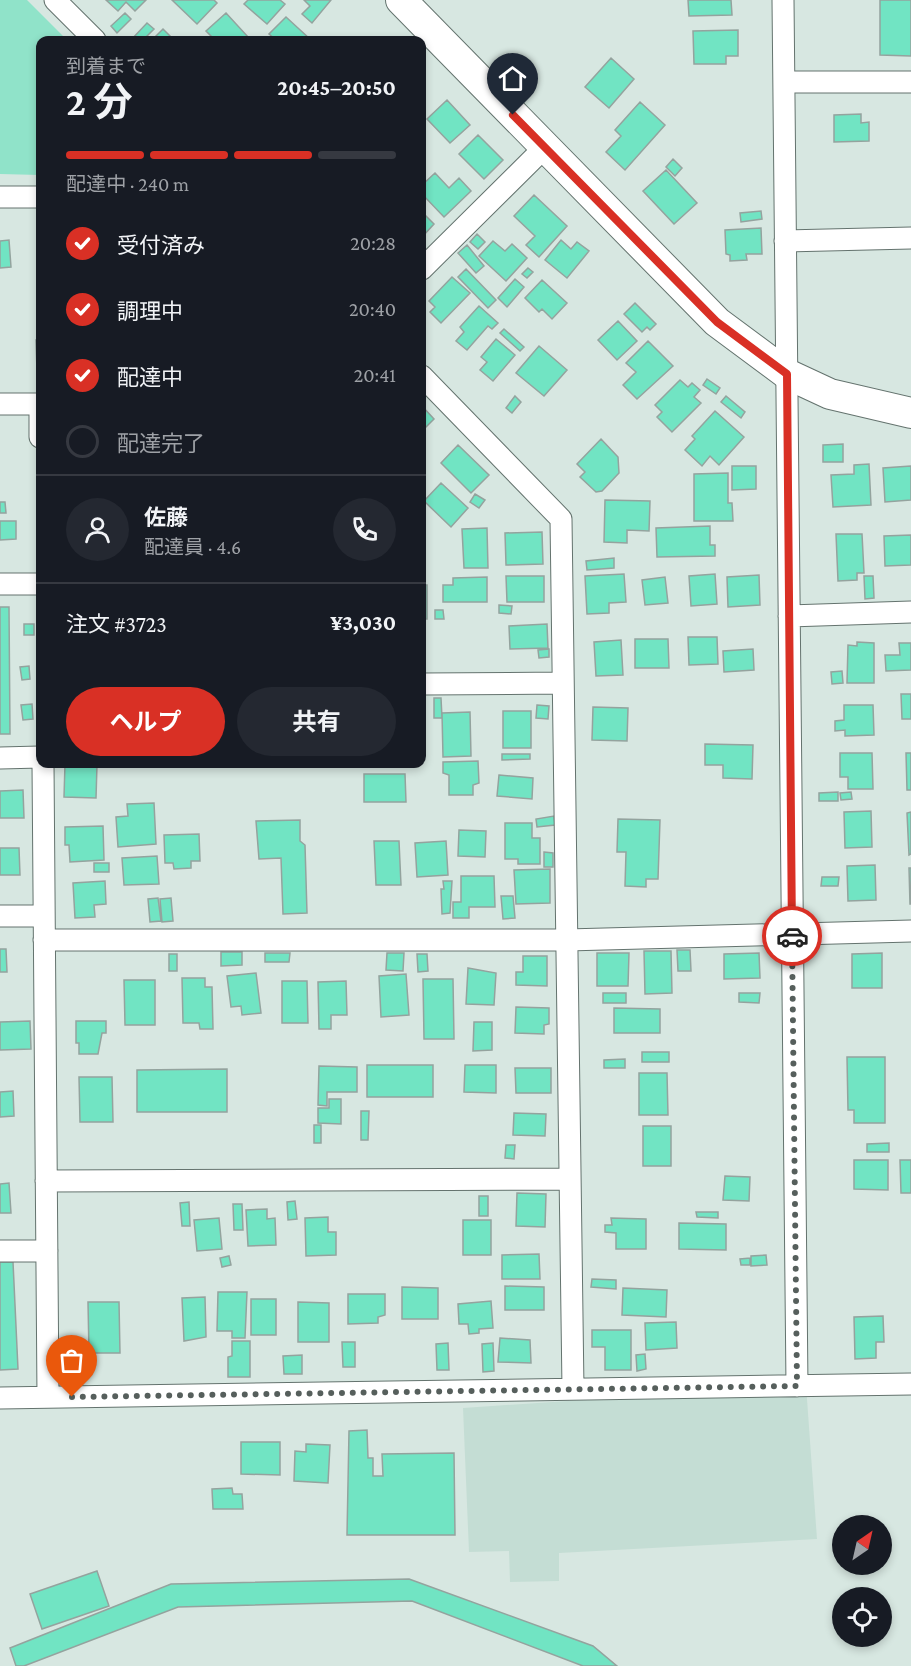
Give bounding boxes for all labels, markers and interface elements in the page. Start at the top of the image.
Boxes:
pin [487,53,538,115]
text: 到着まで [66,55,146,77]
icon: home [496,62,529,95]
text: 20:45–20:50 [277,75,396,100]
text: 2 分 [66,80,132,123]
text: 配達中 · 240 m [66,173,189,195]
icon: check [66,227,99,260]
text: 20:28 [350,232,396,254]
text: 受付済み [117,233,205,258]
icon: check [66,293,99,326]
text: 20:40 [349,298,396,320]
text: 調理中 [117,299,183,324]
icon: check [66,359,99,392]
text: 20:41 [354,364,396,386]
text: 配達中 [117,365,183,390]
text: 配達完了 [117,431,205,456]
button: person [66,498,129,561]
button: phone [333,498,396,561]
text: 佐藤 [144,505,188,530]
text: 配達員 · 4.6 [144,536,241,558]
text: ¥3,030 [330,610,396,635]
text: 注文 #3723 [66,612,167,637]
button: ヘルプ [66,687,225,756]
button: 共有 [237,687,396,756]
courier [762,906,822,966]
icon: car [776,920,809,953]
pin [46,1335,97,1397]
icon: bag [55,1344,88,1377]
north arrow [832,1515,892,1575]
map controls [832,1515,892,1647]
button: locate [832,1587,892,1647]

